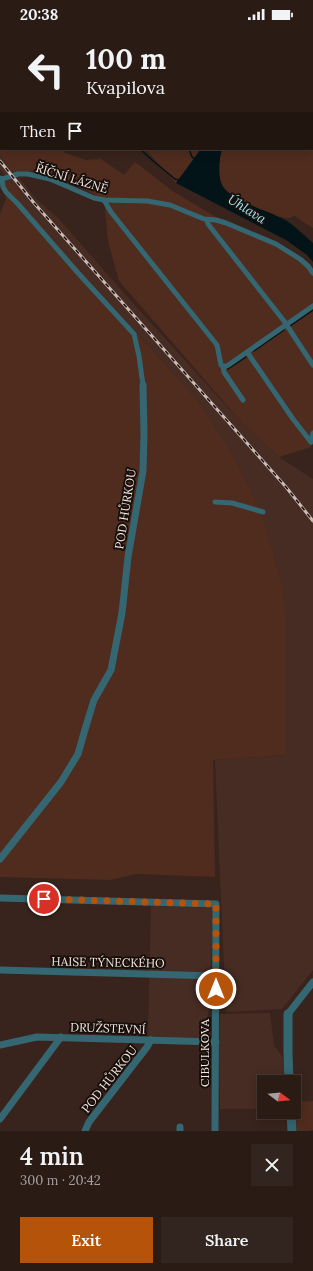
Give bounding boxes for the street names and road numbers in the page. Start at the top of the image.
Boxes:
street label: ŘÍČNÍ LÁZNĚ [34,160,110,196]
street label: POD HŮRKOU [111,468,139,550]
street label: HAISE TÝNECKÉHO [51,954,165,970]
street label: DRUŽSTEVNÍ [70,1019,146,1037]
street label: CIBULKOVA [197,1019,212,1087]
street label: POD HŮRKOU [78,1042,140,1116]

